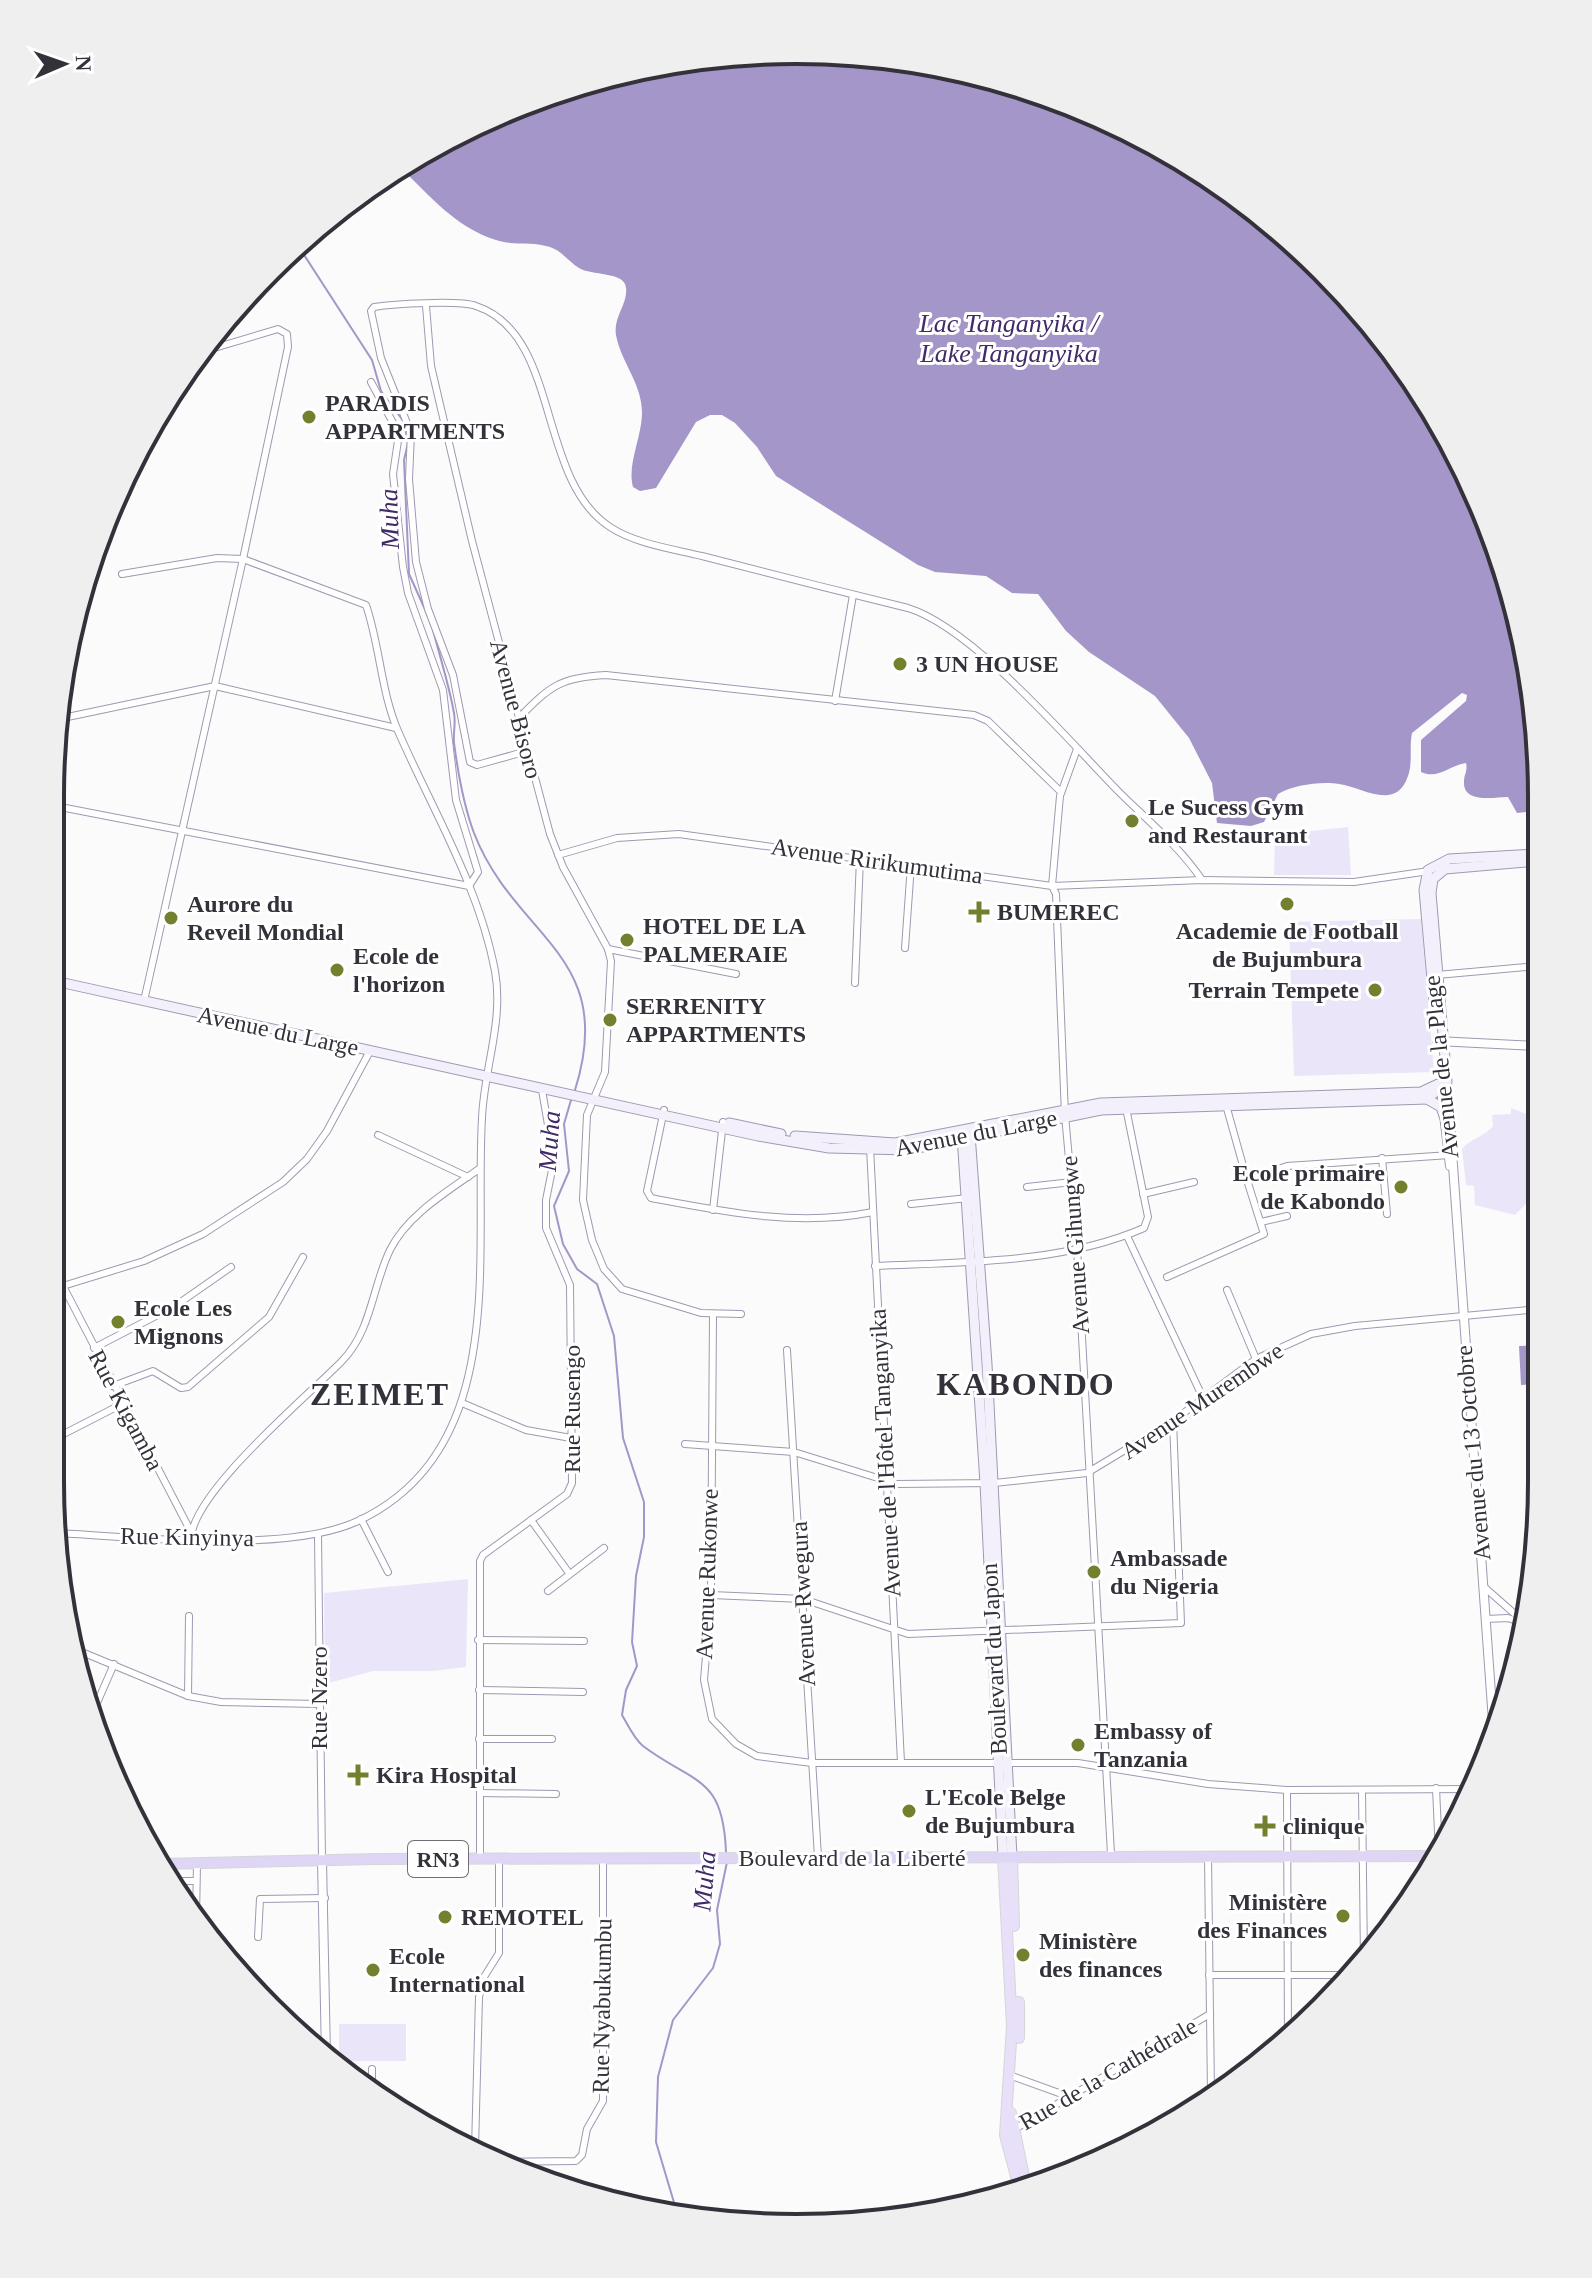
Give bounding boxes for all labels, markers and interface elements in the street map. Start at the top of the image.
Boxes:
north arrow [24,24,104,104]
text: N [71,55,96,72]
water label: Lac Tanganyika / Lake Tanganyika [918,309,1102,368]
place label: PARADIS APPARTMENTS [325,390,505,444]
marker: PARADIS APPARTMENTS [300,408,318,426]
water label: Muha [374,488,405,551]
street label: Avenue Bisoro [485,637,547,781]
place label: 3 UN HOUSE [916,651,1059,677]
marker: 3 UN HOUSE [891,655,909,673]
place label: Le Sucess Gym and Restaurant [1148,794,1307,848]
marker: Le Sucess Gym and Restaurant [1123,812,1141,830]
street label: Avenue Ririkumutima [769,833,985,889]
place label: Aurore du Reveil Mondial [187,891,344,945]
marker: Academie de Football de Bujumbura [1278,895,1296,913]
place label: BUMEREC [997,899,1120,925]
marker: BUMEREC [968,901,990,923]
marker: Aurore du Reveil Mondial [162,909,180,927]
place label: HOTEL DE LA PALMERAIE [643,913,806,967]
place label: Academie de Football de Bujumbura [1176,918,1399,972]
marker: HOTEL DE LA PALMERAIE [618,931,636,949]
place label: Ecole de l'horizon [353,943,445,997]
marker: Ecole de l'horizon [328,961,346,979]
street label: Avenue de la Plage [1418,974,1464,1160]
place label: Terrain Tempete [1189,977,1359,1003]
marker: Terrain Tempete [1366,981,1384,999]
place label: SERRENITY APPARTMENTS [626,993,806,1047]
street label: Avenue du Large [195,1001,361,1061]
marker: SERRENITY APPARTMENTS [601,1011,619,1029]
street label: Avenue du Large [893,1105,1059,1161]
water label: Muha [533,1110,566,1173]
street label: Avenue Gihungwe [1056,1155,1094,1335]
place label: Ecole primaire de Kabondo [1233,1160,1385,1214]
marker: Ecole primaire de Kabondo [1392,1178,1410,1196]
place label: Ecole Les Mignons [134,1295,232,1349]
street label: Avenue de l'Hôtel Tanganyika [864,1308,906,1598]
marker: Ecole Les Mignons [109,1313,127,1331]
street label: Avenue Murembwe [1116,1337,1288,1465]
street label: Avenue du 13 Octobre [1451,1344,1495,1562]
street label: Rue Kigamba [83,1345,169,1475]
street label: Rue Rusengo [559,1345,585,1473]
district label: KABONDO [936,1366,1116,1402]
district label: ZEIMET [310,1376,450,1412]
street label: Avenue Rukonwe [691,1488,723,1660]
street label: Avenue Rwegura [786,1520,820,1687]
street label: Rue Kinyinya [120,1523,255,1551]
place label: Ambassade du Nigeria [1110,1545,1228,1599]
street label: Boulevard du Japon [976,1562,1012,1756]
marker: Ambassade du Nigeria [1085,1563,1103,1581]
street label: Rue Nzero [306,1646,332,1750]
place label: Embassy of Tanzania [1094,1718,1213,1772]
marker: Embassy of Tanzania [1069,1736,1087,1754]
place label: Kira Hospital [376,1762,517,1788]
marker: Kira Hospital [347,1764,369,1786]
place label: L'Ecole Belge de Bujumbura [925,1784,1075,1838]
marker: L'Ecole Belge de Bujumbura [900,1802,918,1820]
place label: clinique [1283,1813,1365,1839]
marker: clinique [1254,1815,1276,1837]
road number: RN3 [408,1841,468,1877]
street label: Boulevard de la Liberté [738,1845,966,1871]
water label: Muha [687,1850,722,1914]
place label: Ministère des Finances [1197,1889,1327,1943]
place label: REMOTEL [461,1904,584,1930]
marker: Ministère des Finances [1334,1907,1352,1925]
marker: REMOTEL [436,1908,454,1926]
street label: Rue Nyabukumbu [587,1918,617,2094]
place label: Ministère des finances [1039,1928,1162,1982]
place label: Ecole International [389,1943,525,1997]
marker: Ministère des finances [1014,1946,1032,1964]
marker: Ecole International [364,1961,382,1979]
street label: Rue de la Cathédrale [1015,2013,1201,2135]

